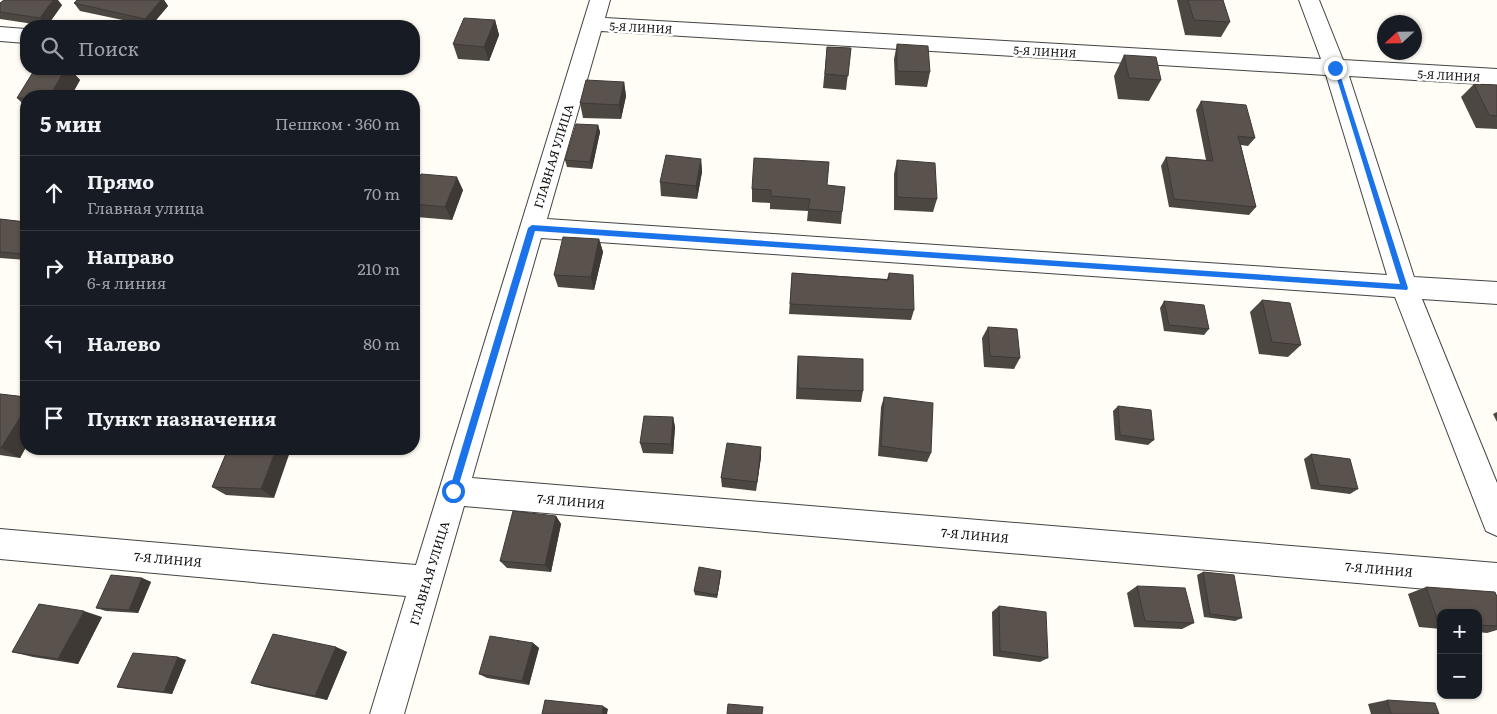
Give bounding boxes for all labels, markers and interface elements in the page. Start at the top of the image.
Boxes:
north arrow [1377,15,1422,60]
street label: 5-Я ЛИНИЯ [609,17,673,37]
search box [20,20,420,75]
icon: search [38,34,66,62]
text: Поиск [78,34,139,62]
street label: 5-Я ЛИНИЯ [1013,41,1077,61]
route end [1324,57,1347,80]
street label: 5-Я ЛИНИЯ [1417,65,1481,85]
street label: ГЛАВНАЯ УЛИЦА [529,101,577,210]
text: 5 мин [40,107,102,138]
text: Пешком · 360 m [275,111,400,135]
text: Прямо [87,167,154,195]
icon: ahead [40,179,68,207]
text: 70 m [364,181,400,205]
text: Главная улица [87,195,204,219]
text: Направо [87,242,174,270]
icon: right [40,254,68,282]
text: 210 m [357,256,400,280]
text: 6-я линия [87,270,166,294]
icon: left [40,329,68,357]
text: Налево [87,329,161,357]
text: 80 m [363,331,400,355]
icon: arrive [40,404,68,432]
text: Пункт назначения [87,404,276,432]
route start [442,480,465,503]
street label: 7-Я ЛИНИЯ [536,489,606,513]
street label: ГЛАВНАЯ УЛИЦА [405,518,453,627]
street label: 7-Я ЛИНИЯ [940,523,1010,547]
street label: 7-Я ЛИНИЯ [133,547,203,571]
street label: 7-Я ЛИНИЯ [1344,557,1414,581]
map controls [1437,609,1482,699]
button: + [1437,609,1482,654]
button: − [1437,654,1482,699]

